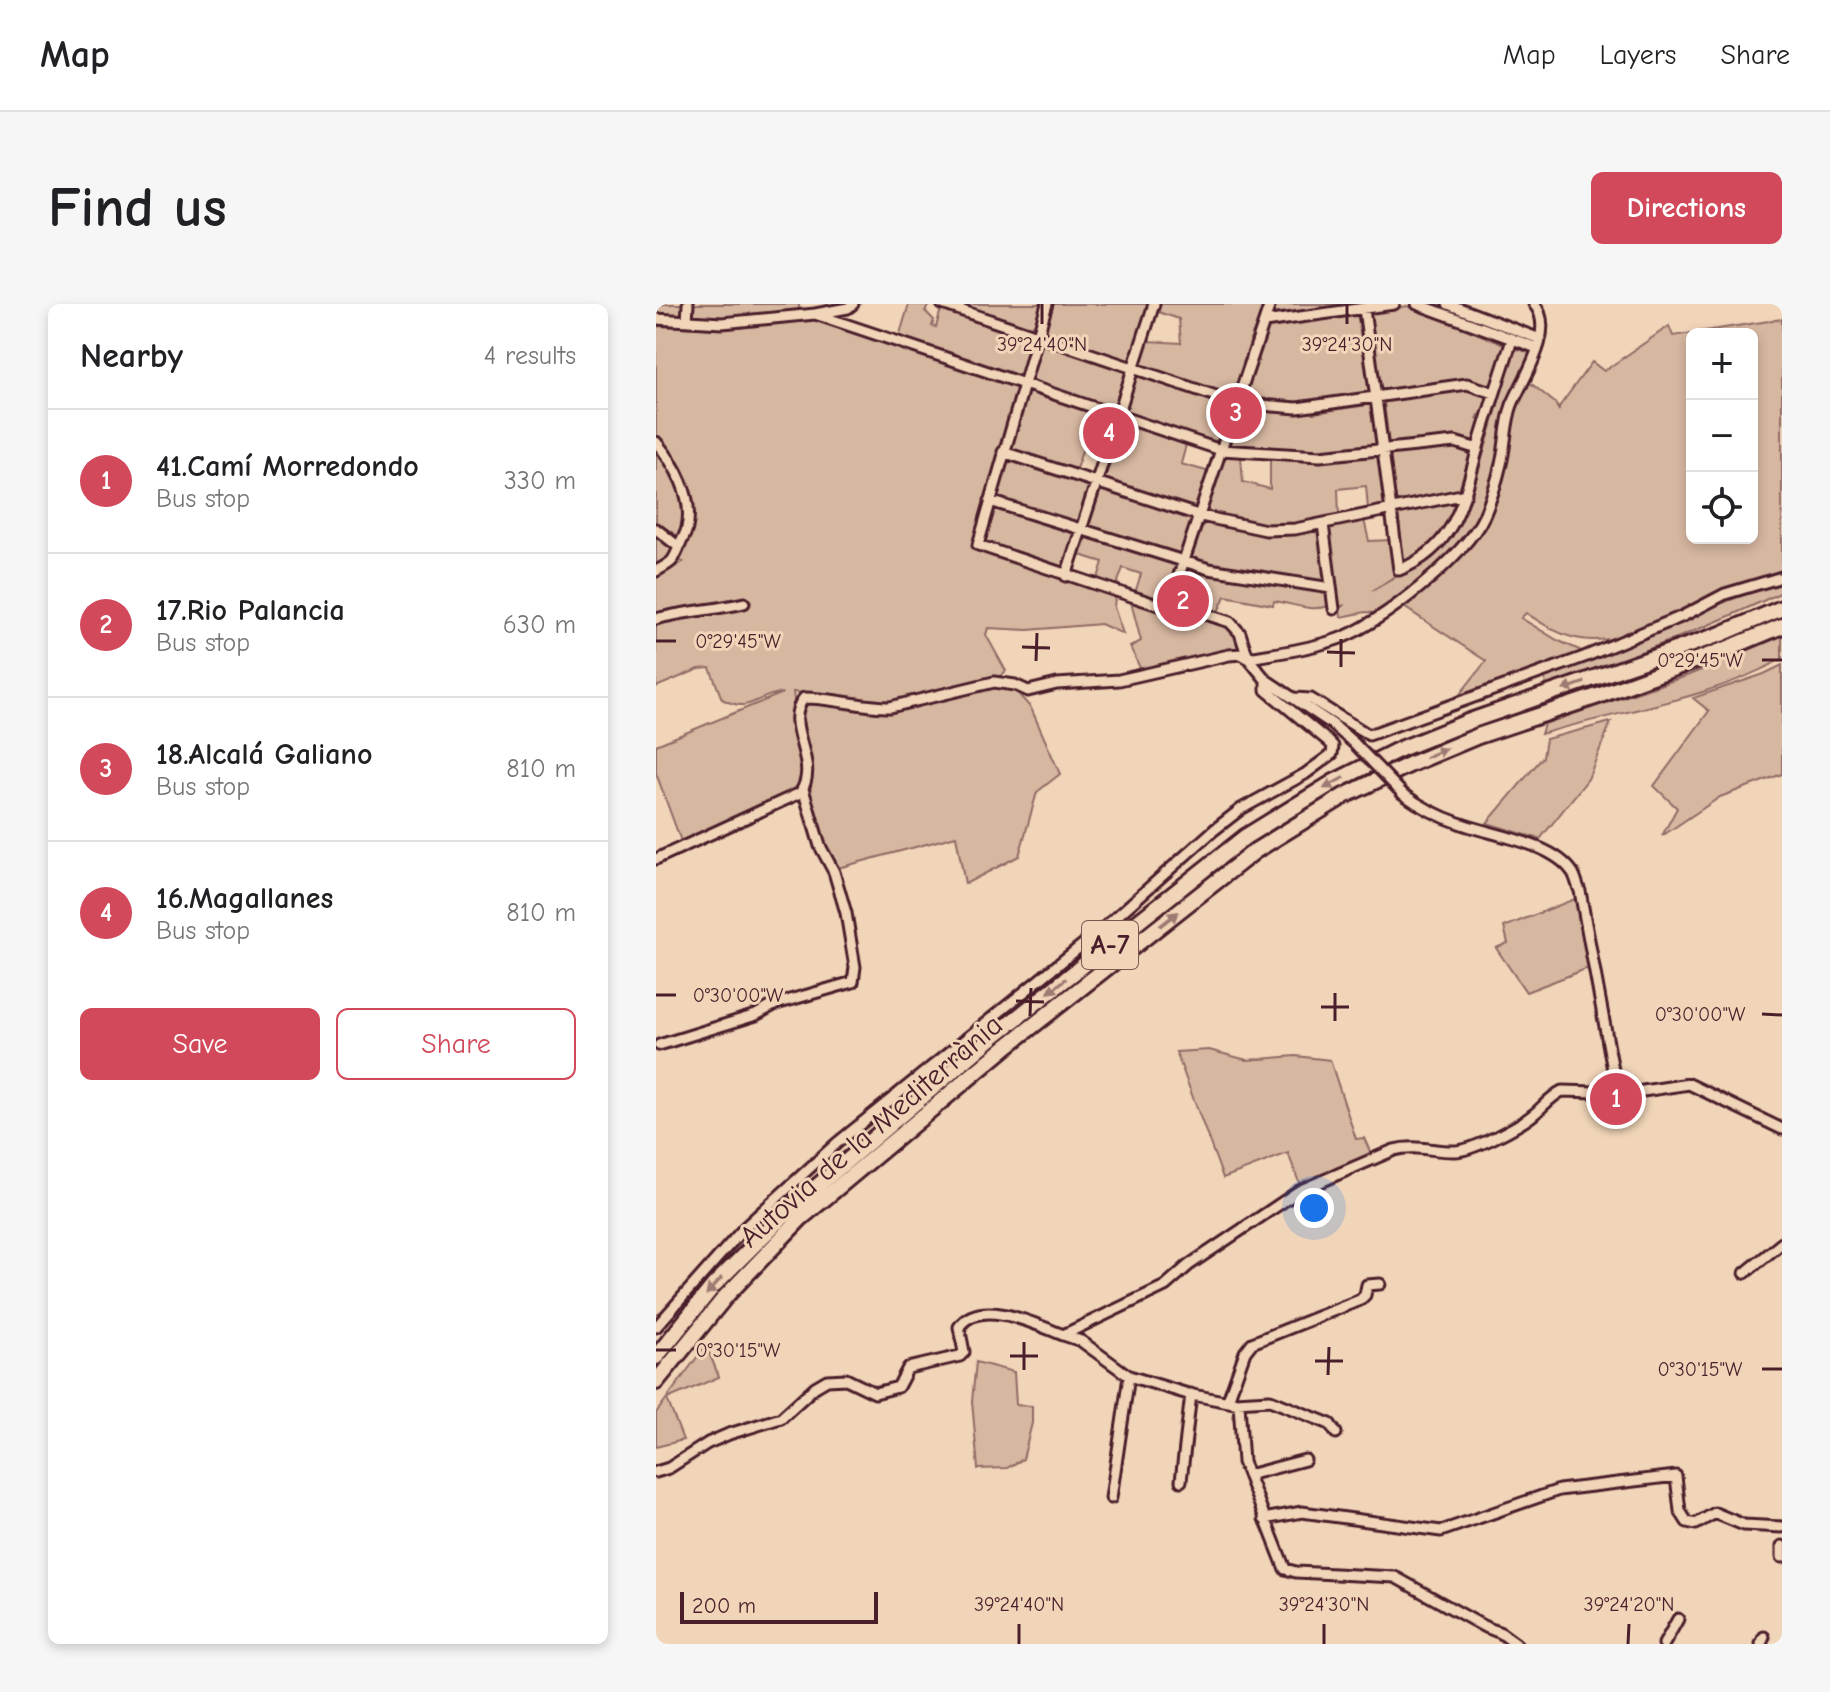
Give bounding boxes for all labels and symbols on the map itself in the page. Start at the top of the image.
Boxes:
text: 39°24'40"N [997,333,1087,356]
text: 39°24'30"N [1302,333,1392,356]
pin: 3 [1210,383,1262,443]
pin: 4 [1083,403,1135,463]
pin: 2 [1157,571,1209,631]
text: 0°29'45"W [695,630,781,653]
text: 0°29'45"W [1657,649,1743,672]
one-way arrow [1562,680,1586,692]
one-way arrow [1424,746,1448,759]
one-way arrow [1323,776,1345,790]
one-way arrow [1159,911,1179,927]
road number: A-7 [1082,921,1138,969]
one-way arrow [1047,978,1067,994]
text: 0°30'00"W [693,984,784,1007]
text: 0°30'00"W [1655,1003,1746,1026]
street label: Autovia de la Mediterrània [732,1007,1010,1255]
pin: 1 [1590,1069,1642,1129]
your location [1294,1188,1334,1228]
one-way arrow [705,1276,723,1295]
text: 0°30'15"W [696,1339,781,1362]
text: 0°30'15"W [1658,1358,1743,1381]
scale bar [680,1588,878,1624]
text: 39°24'40"N [974,1593,1064,1616]
text: 39°24'30"N [1279,1593,1369,1616]
text: 39°24'20"N [1584,1593,1674,1616]

